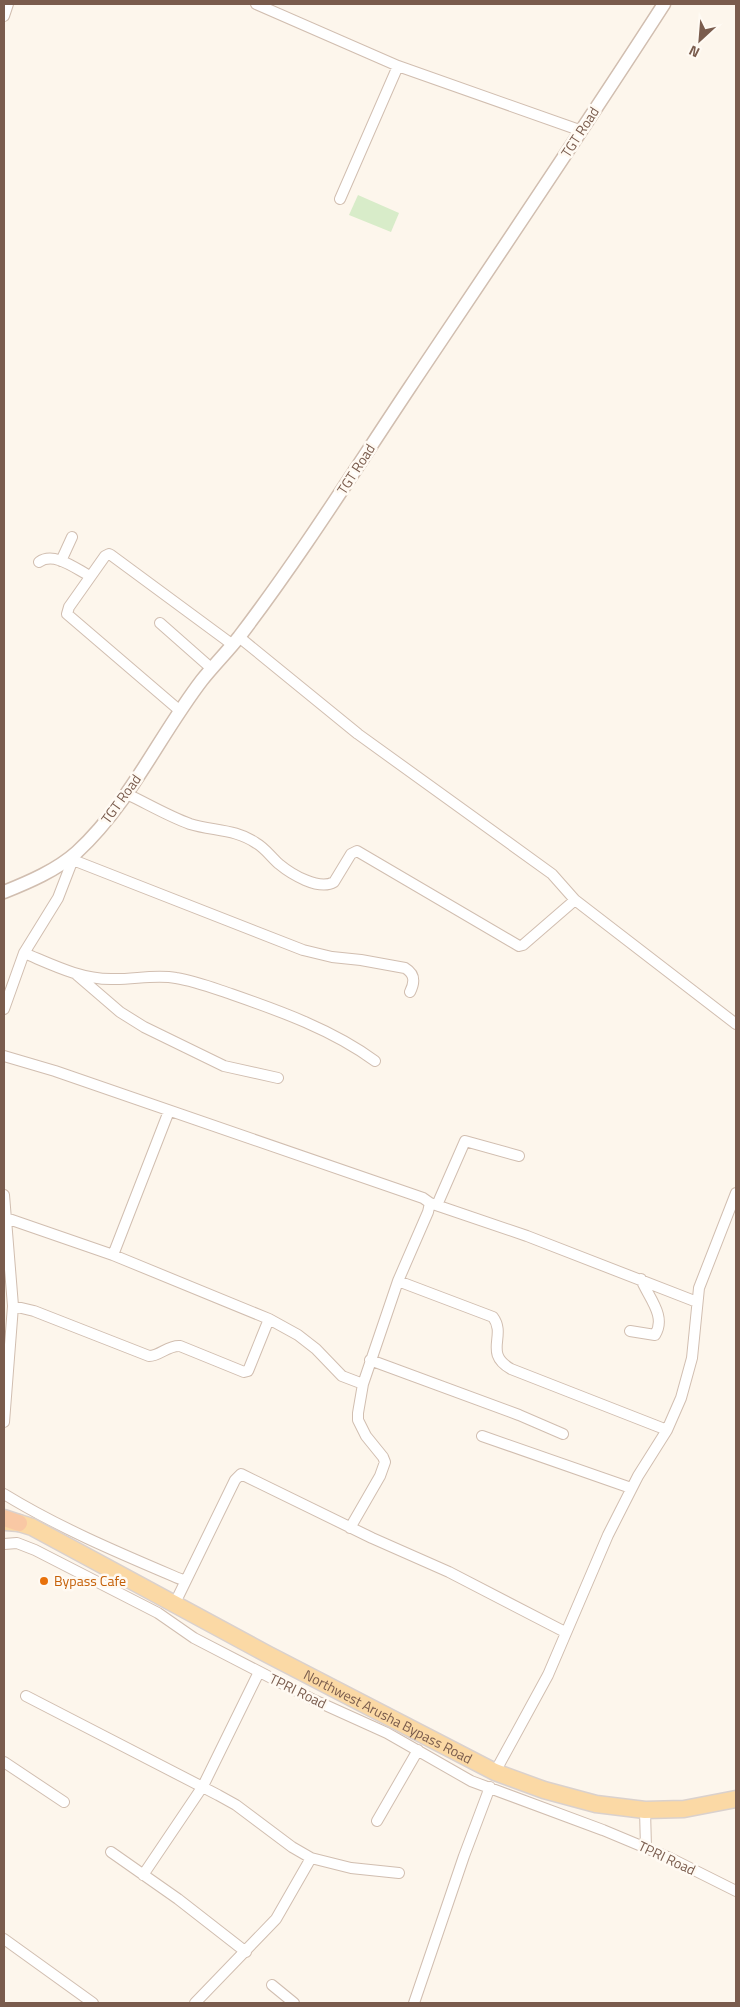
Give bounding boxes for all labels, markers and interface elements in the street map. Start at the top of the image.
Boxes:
north arrow [675,15,725,65]
text: N [685,41,703,64]
street label: TGT Road [555,102,604,161]
street label: TGT Road [331,439,380,498]
street label: TGT Road [96,770,146,828]
place label: Bypass Cafe [54,1570,126,1591]
marker: Bypass Cafe [38,1575,50,1587]
street label: Northwest Arusha Bypass Road [300,1664,476,1769]
street label: TPRI Road [266,1668,330,1713]
street label: TPRI Road [635,1835,699,1880]

